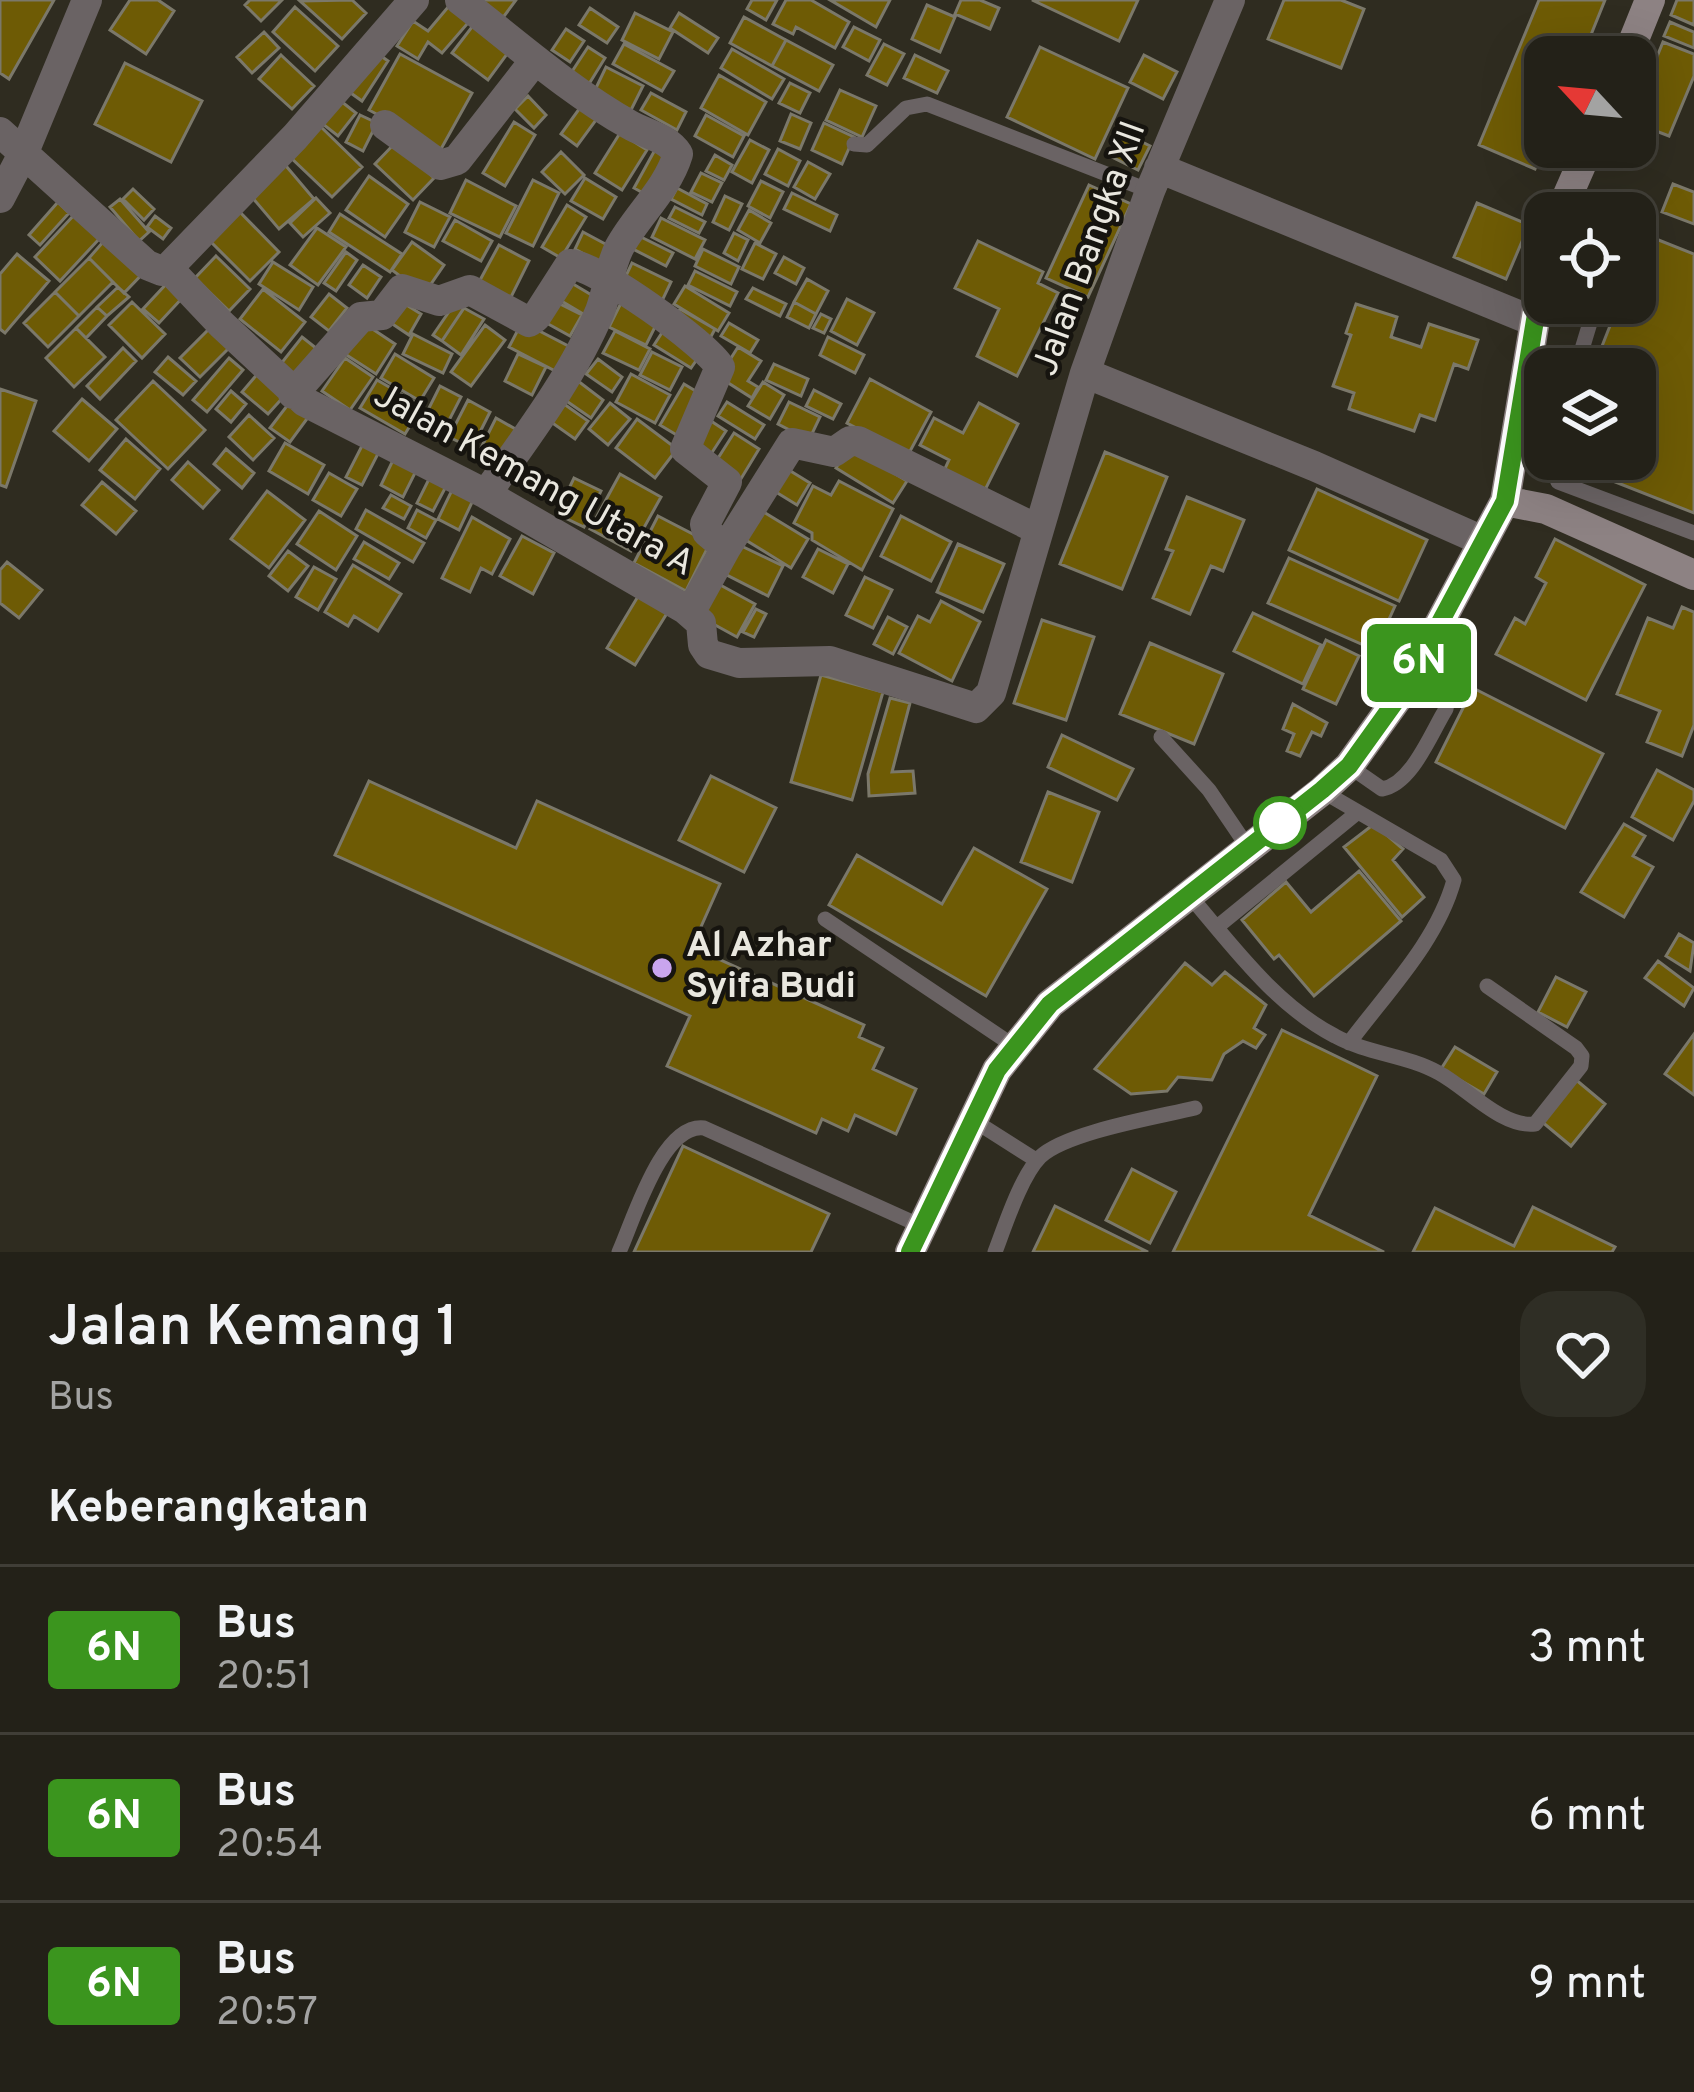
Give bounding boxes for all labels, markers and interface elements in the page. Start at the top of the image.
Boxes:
north arrow [1524,36,1656,168]
map controls [1524,36,1656,480]
street label: Jalan Bangka XII [1024,115,1158,383]
button: locate [1524,192,1656,324]
button: layers [1524,348,1656,480]
street label: Jalan Kemang Utara A [365,374,701,588]
line badge: 6N [1365,624,1473,702]
text: 6N [1391,636,1447,689]
unlabelled marker [1255,798,1305,848]
place label: Al Azhar Syifa Budi [686,924,856,1011]
marker: Al Azhar Syifa Budi [649,955,675,981]
button: heart [1520,1291,1646,1417]
text: Jalan Kemang 1 [48,1294,458,1366]
text: Bus [48,1375,114,1424]
text: Keberangkatan [48,1481,369,1538]
text: Bus [216,1597,296,1654]
text: 3 mnt [1528,1621,1646,1678]
text: 6N [86,1623,142,1676]
text: 20:51 [216,1654,312,1703]
text: Bus [216,1765,296,1822]
text: 6 mnt [1528,1789,1646,1846]
text: 6N [86,1791,142,1844]
text: 20:54 [216,1822,323,1871]
text: Bus [216,1933,296,1990]
text: 9 mnt [1528,1957,1646,2014]
text: 6N [86,1959,142,2012]
text: 20:57 [216,1990,318,2039]

